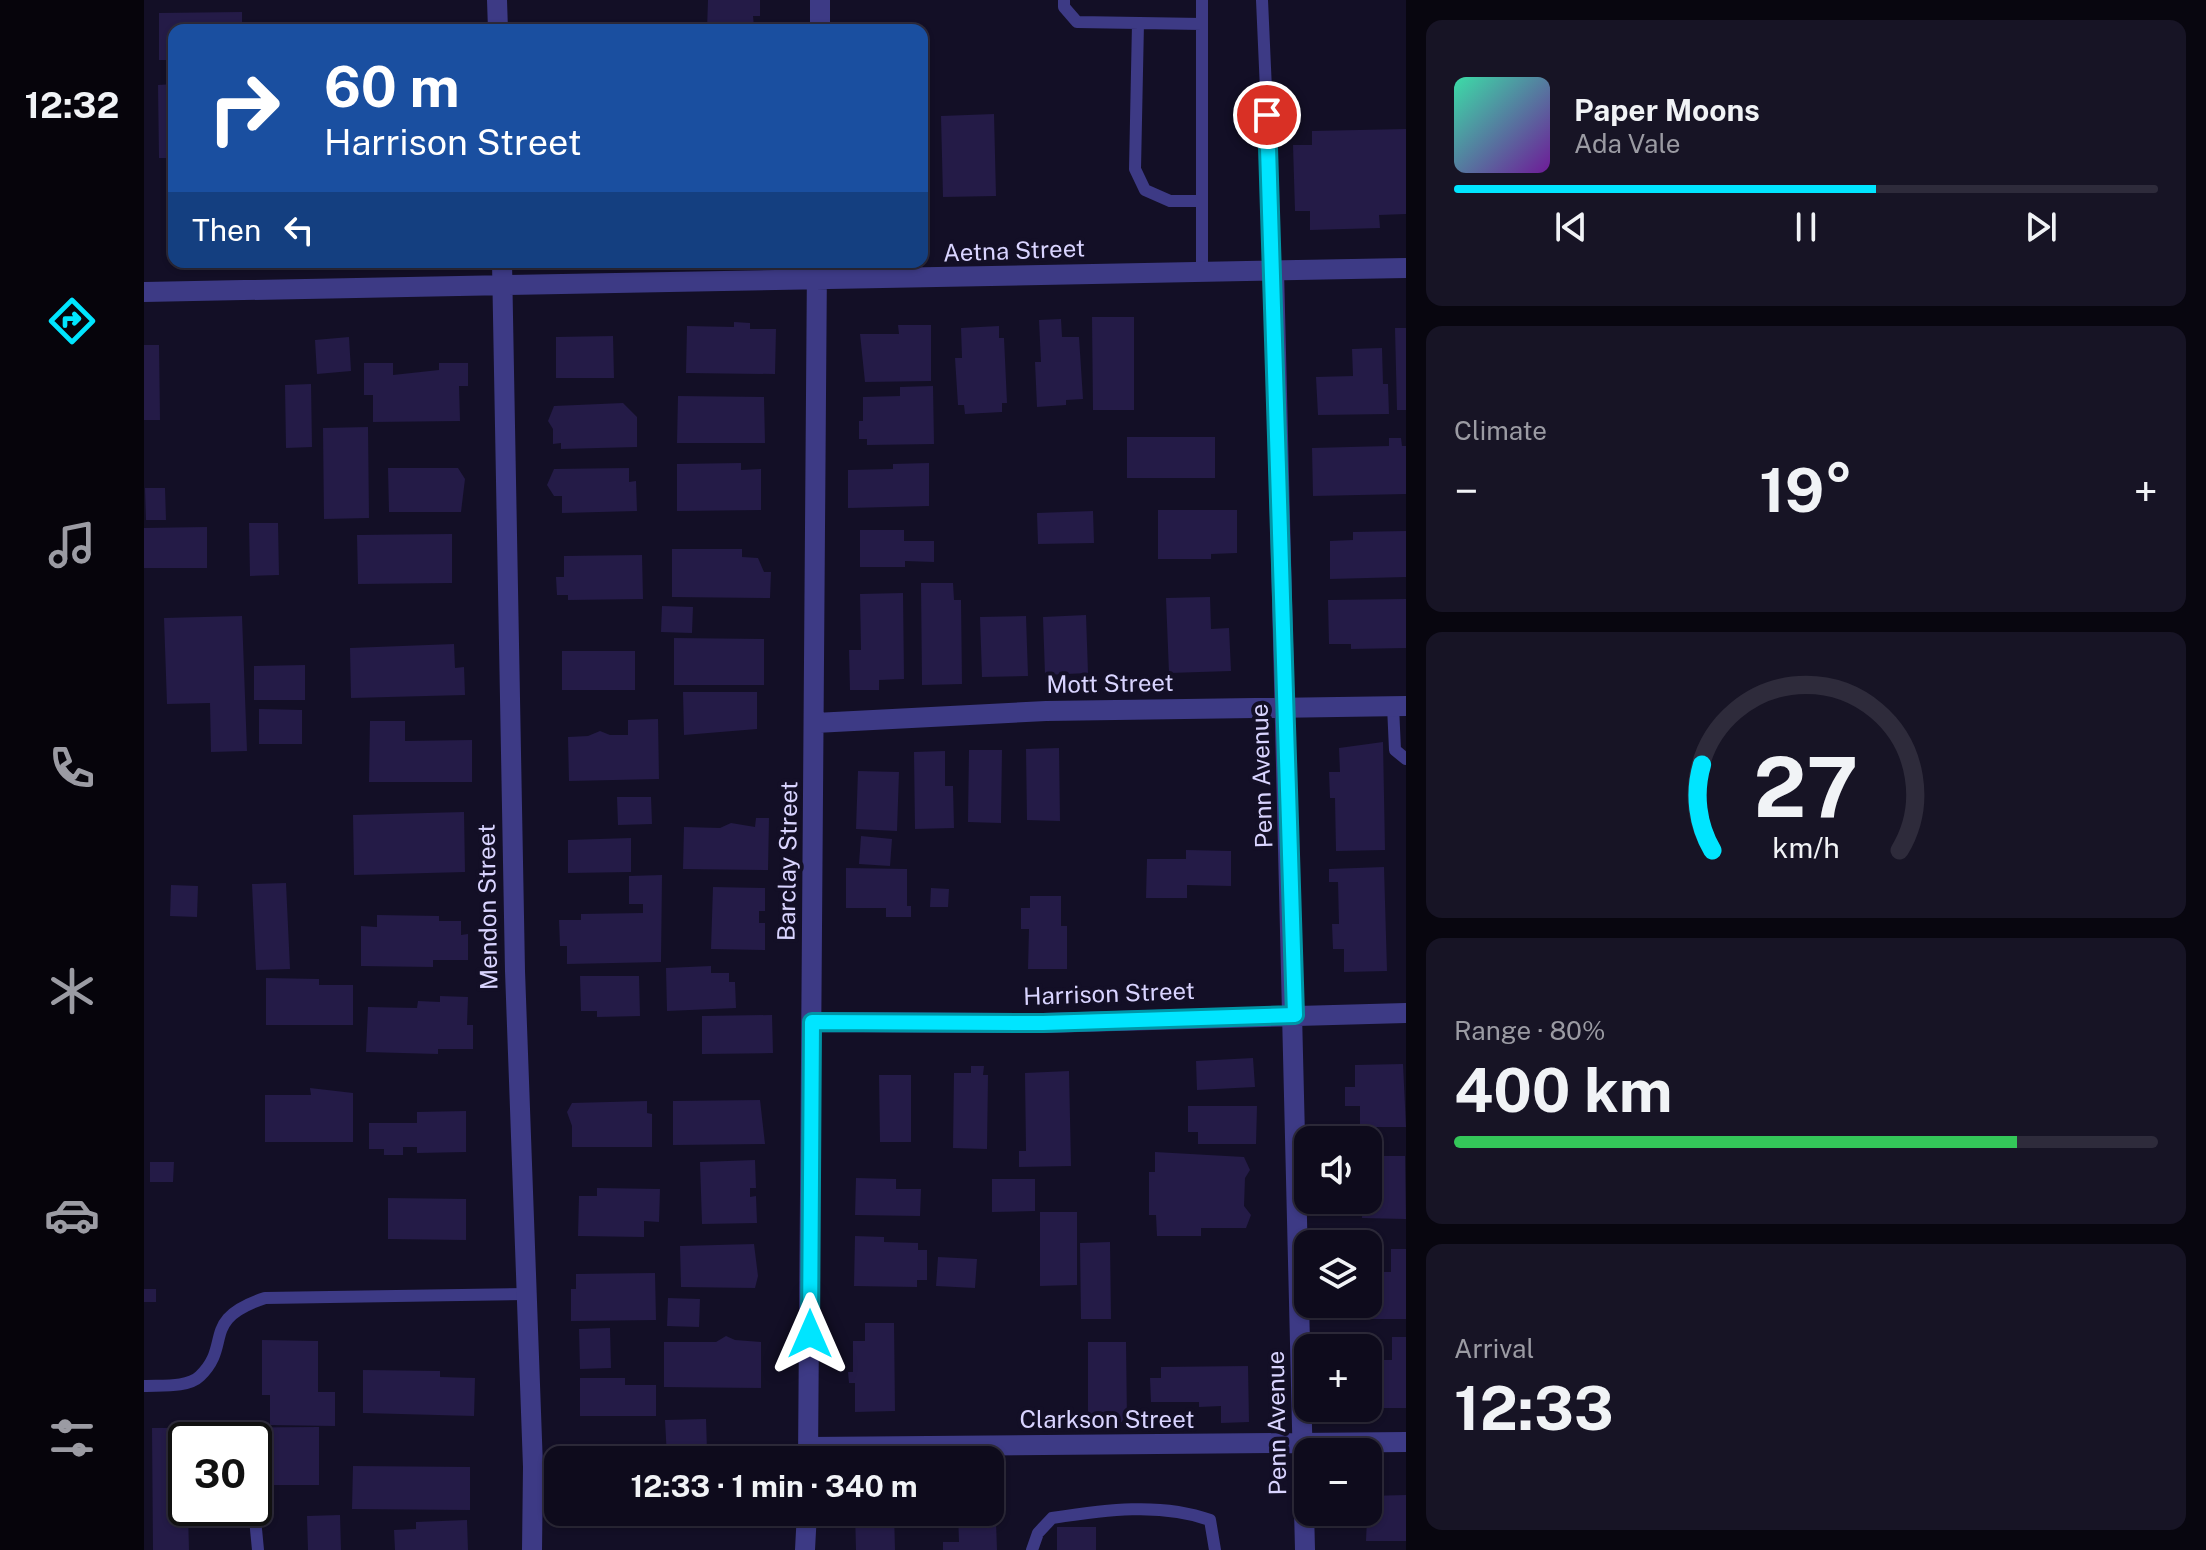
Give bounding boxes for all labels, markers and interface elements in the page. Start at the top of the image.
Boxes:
text: 60 m [324,54,460,120]
icon: right [192,56,296,160]
pin [1233,81,1301,149]
text: 12:32 [25,84,119,126]
text: Paper Moons [1574,92,1760,128]
icon: arrive [1245,93,1289,137]
text: Harrison Street [324,121,582,163]
text: Ada Vale [1574,128,1680,159]
icon: previous [1549,205,1593,249]
icon: pause [1784,205,1828,249]
icon: next [2019,205,2063,249]
icon: left [277,208,321,252]
text: Then [192,212,261,248]
street label: Aetna Street [942,234,1085,266]
icon: directions [44,293,100,349]
text: Climate [1454,415,1547,446]
text: 19° [1759,455,1853,526]
text: − [1454,465,1478,517]
text: + [2134,465,2158,517]
icon: music [44,517,100,573]
street label: Mott Street [1046,668,1174,698]
street label: Penn Avenue [1244,703,1278,849]
text: 27 [1754,738,1858,836]
icon: phone [44,740,100,796]
street label: Barclay Street [772,781,802,941]
street label: Mendon Street [472,824,502,990]
text: km/h [1772,831,1840,864]
icon: climate [44,963,100,1019]
street label: Harrison Street [1023,976,1195,1010]
text: Range · 80% [1454,1015,1606,1046]
text: 400 km [1454,1055,1673,1126]
map controls [1294,1126,1382,1526]
button: sound [1294,1126,1382,1214]
icon: car [44,1187,100,1243]
button: layers [1294,1230,1382,1318]
position arrow [768,1292,852,1376]
text: Arrival [1454,1333,1534,1364]
button: + [1294,1334,1382,1422]
street label: Penn Avenue [1261,1350,1291,1496]
text: 12:33 [1454,1373,1614,1444]
street label: Clarkson Street [1019,1405,1195,1433]
icon: filters [44,1410,100,1466]
speed limit sign: 30 [168,1422,272,1526]
button: − [1294,1438,1382,1526]
text: 12:33 · 1 min · 340 m [630,1468,918,1504]

